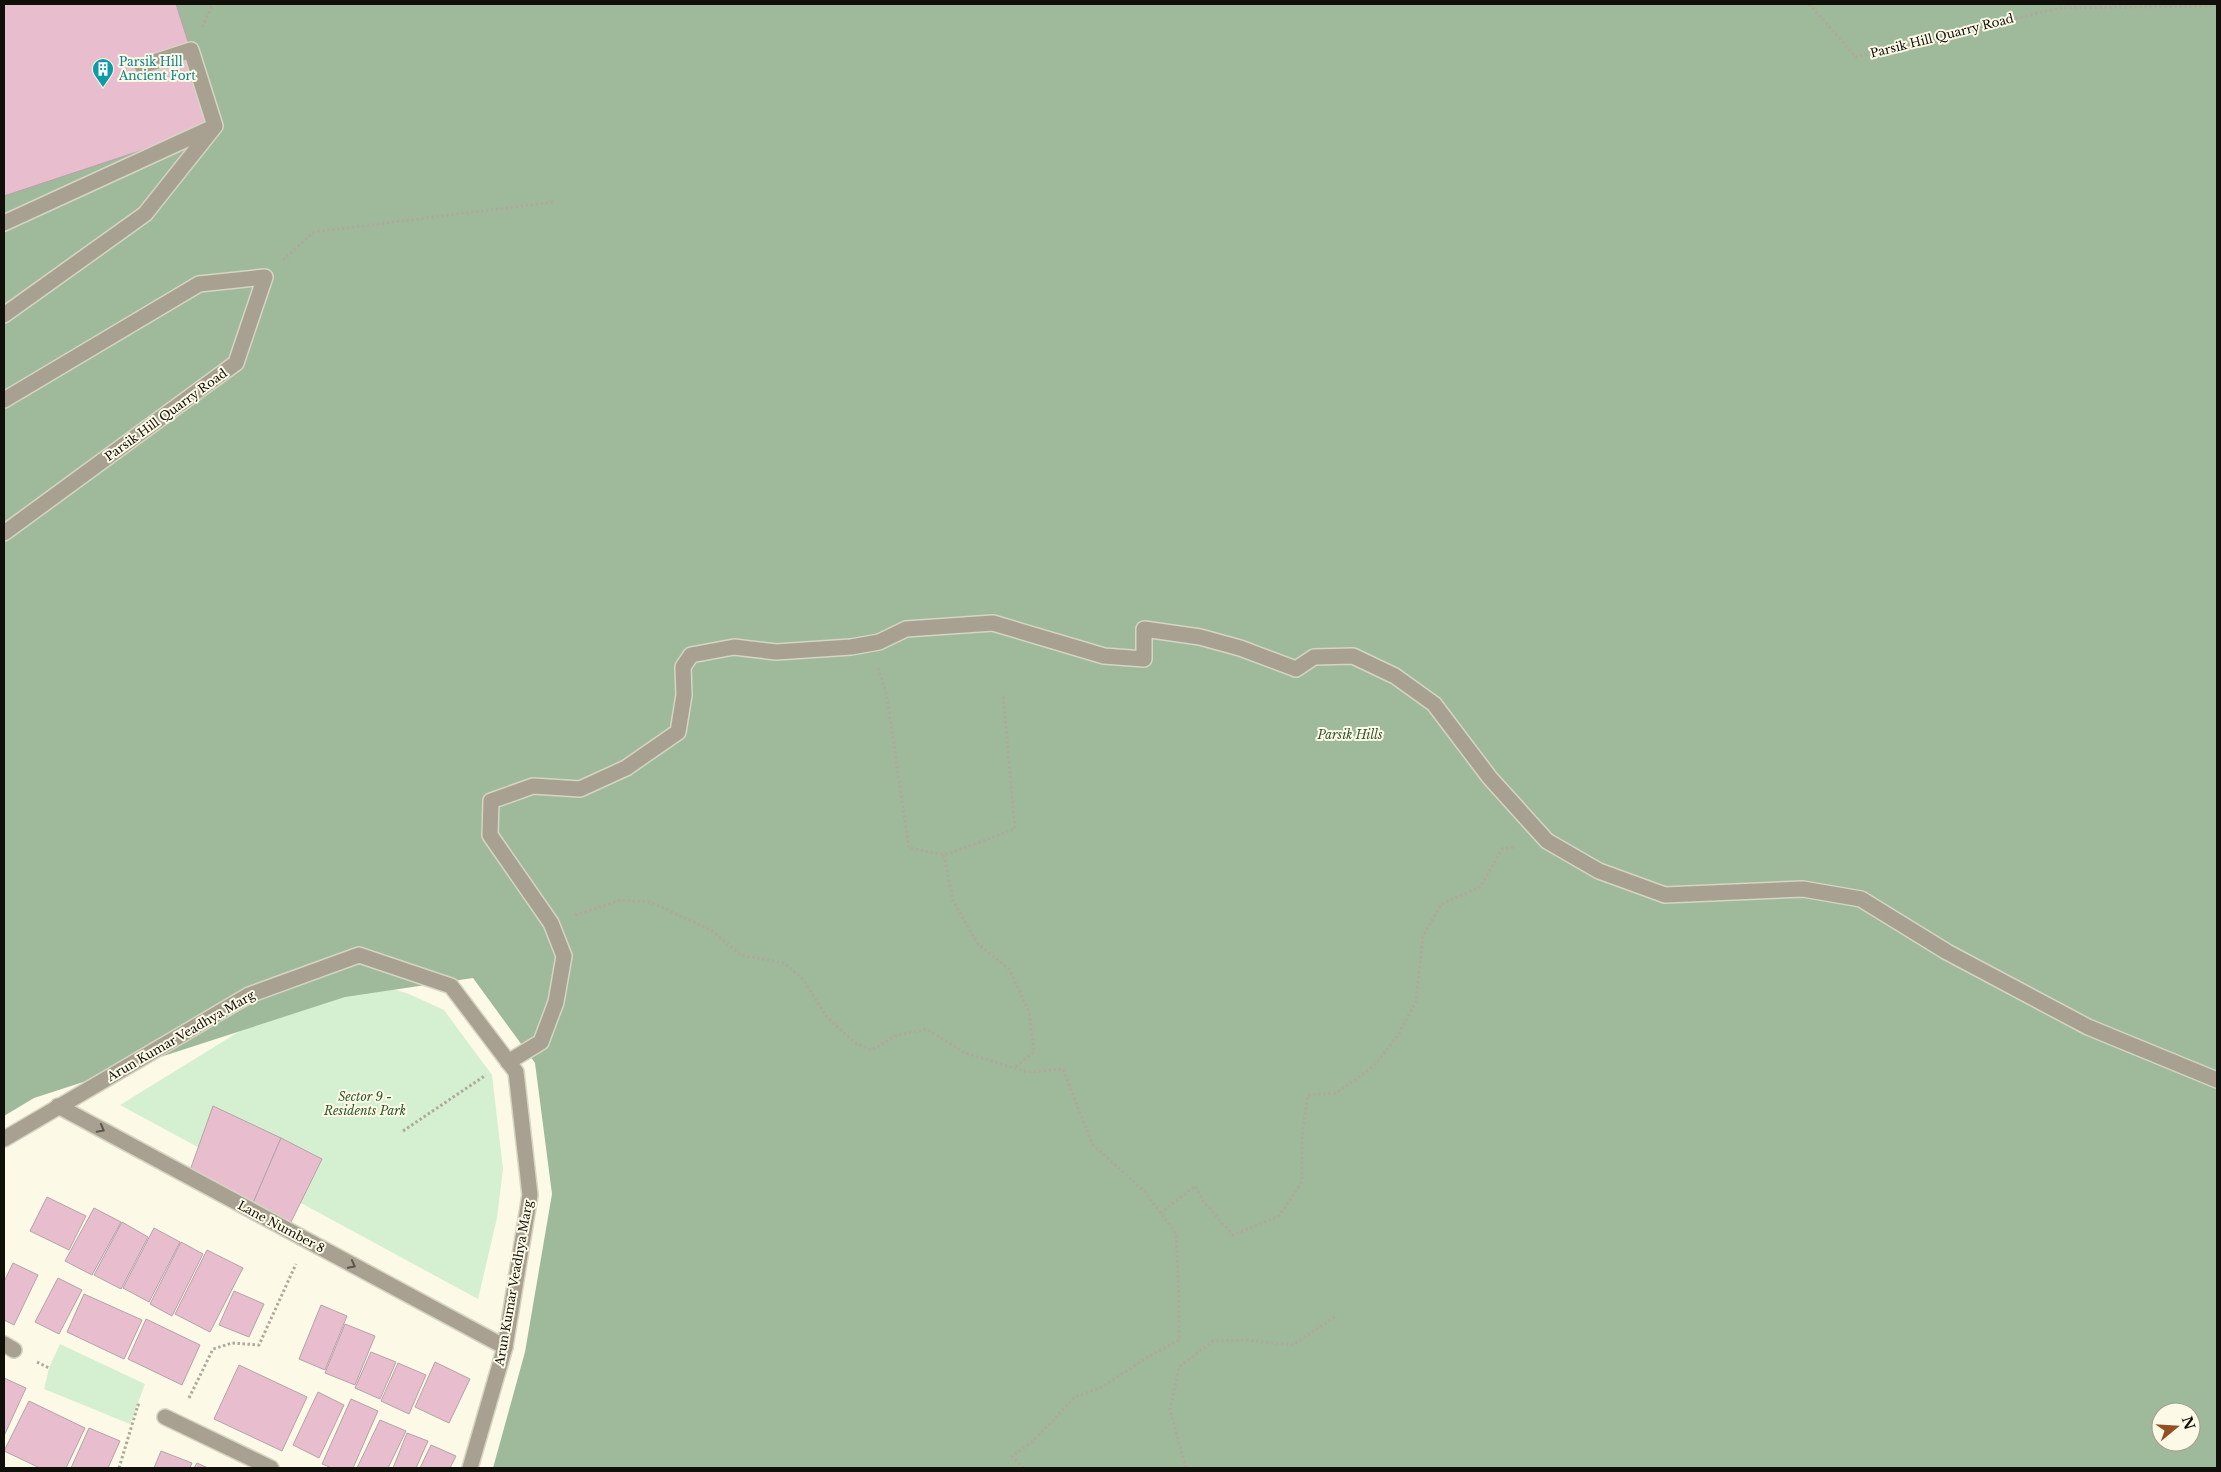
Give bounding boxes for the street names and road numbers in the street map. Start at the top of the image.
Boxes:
street label: Parsik Hill Quarry Road [1869,10,2015,61]
street label: Parsik Hill Quarry Road [102,365,230,464]
street label: Arun Kumar Veadhya Marg [103,987,258,1085]
street label: Lane Number 8 [235,1197,327,1256]
street label: Arun Kumar Veadhya Marg [491,1198,536,1368]

